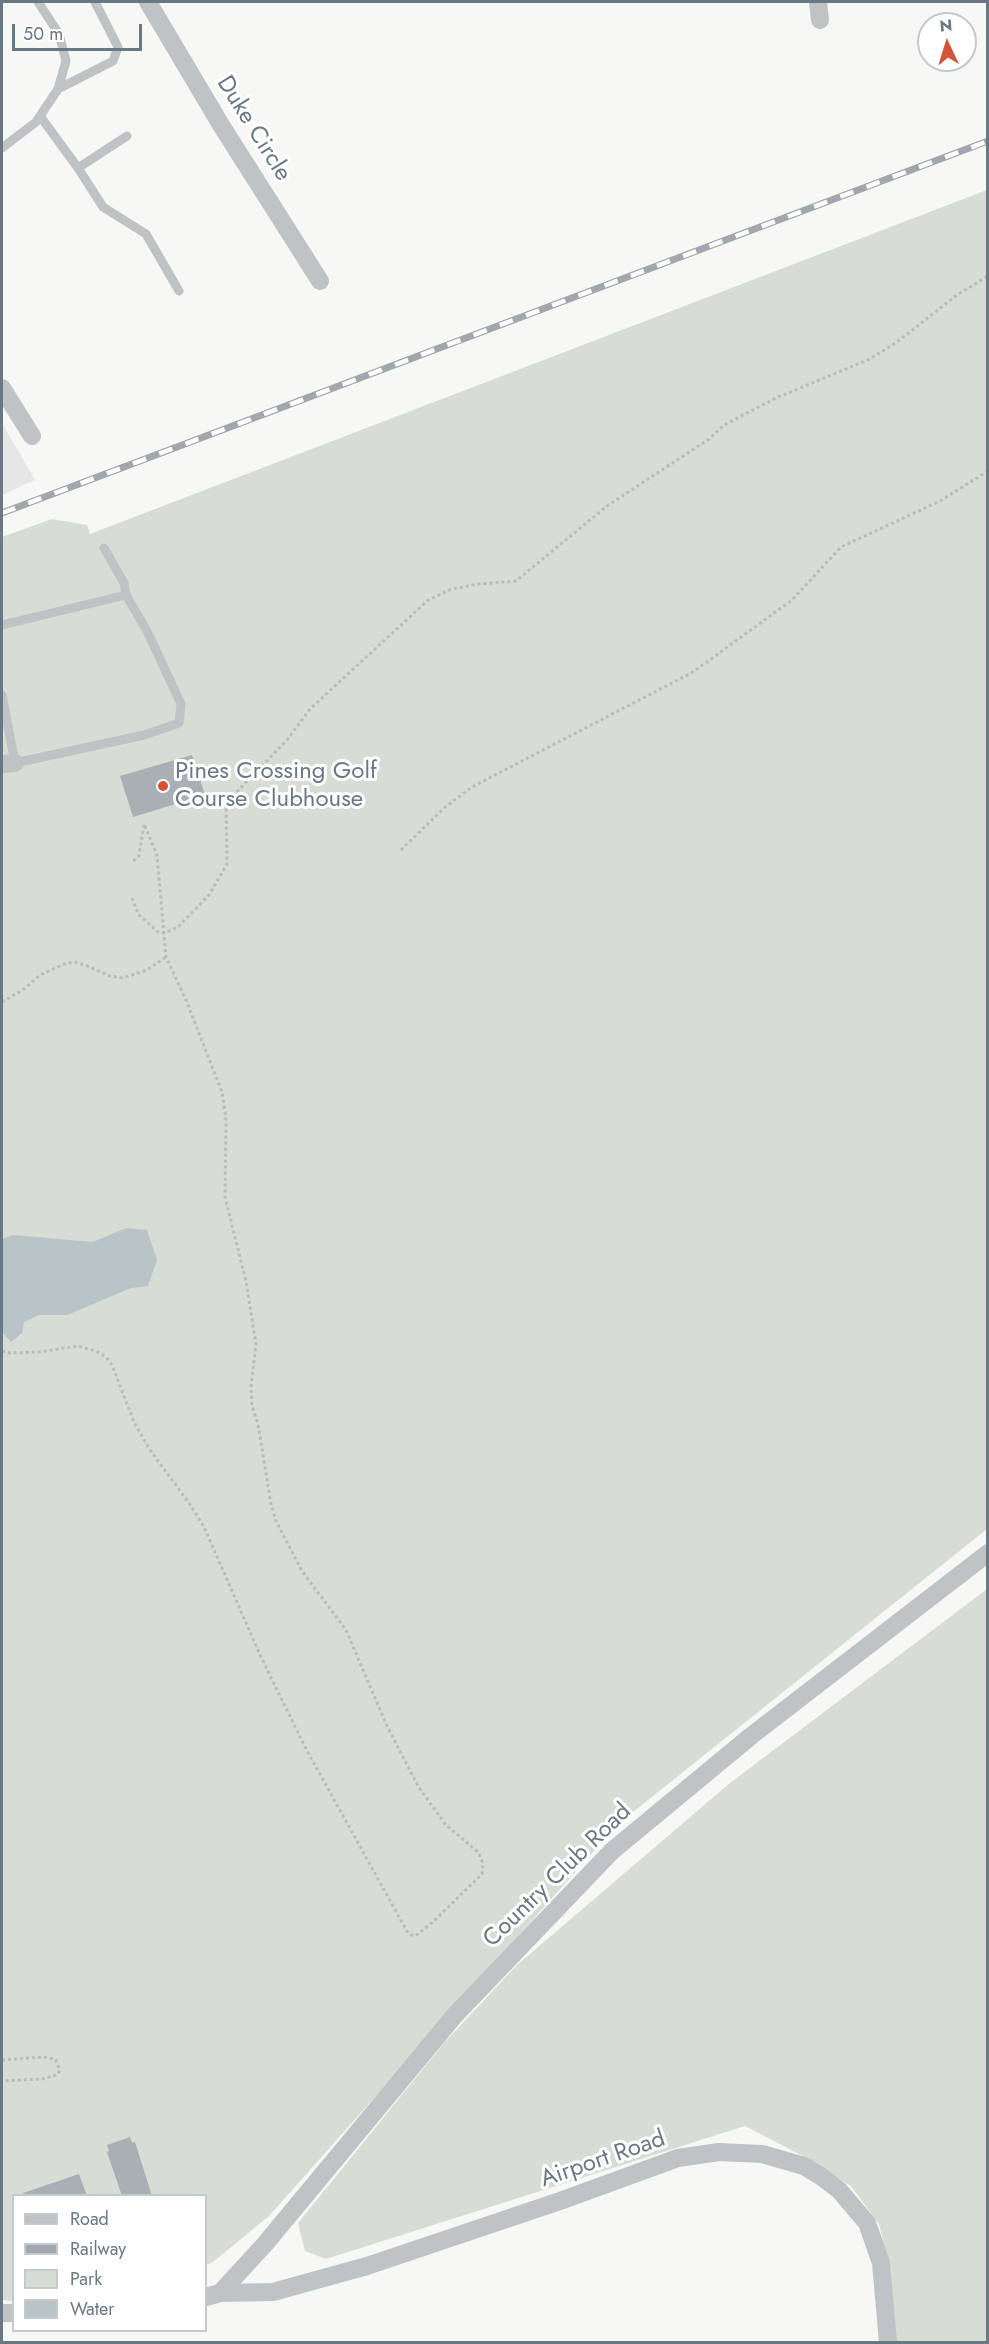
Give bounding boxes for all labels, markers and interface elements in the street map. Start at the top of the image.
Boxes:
scale bar [15,12,146,50]
north arrow [917,12,977,72]
text: N [939,14,953,37]
text: 50 m [23,21,63,47]
street label: Duke Circle [209,71,297,187]
place label: Pines Crossing Golf Course Clubhouse [175,758,377,814]
marker: Pines Crossing Golf Course Clubhouse [156,779,170,793]
street label: Country Club Road [478,1798,638,1954]
street label: Airport Road [537,2125,669,2195]
legend [12,2194,207,2332]
text: Road [70,2206,109,2232]
text: Railway [70,2236,126,2262]
text: Park [70,2266,102,2292]
text: Water [70,2296,114,2322]

